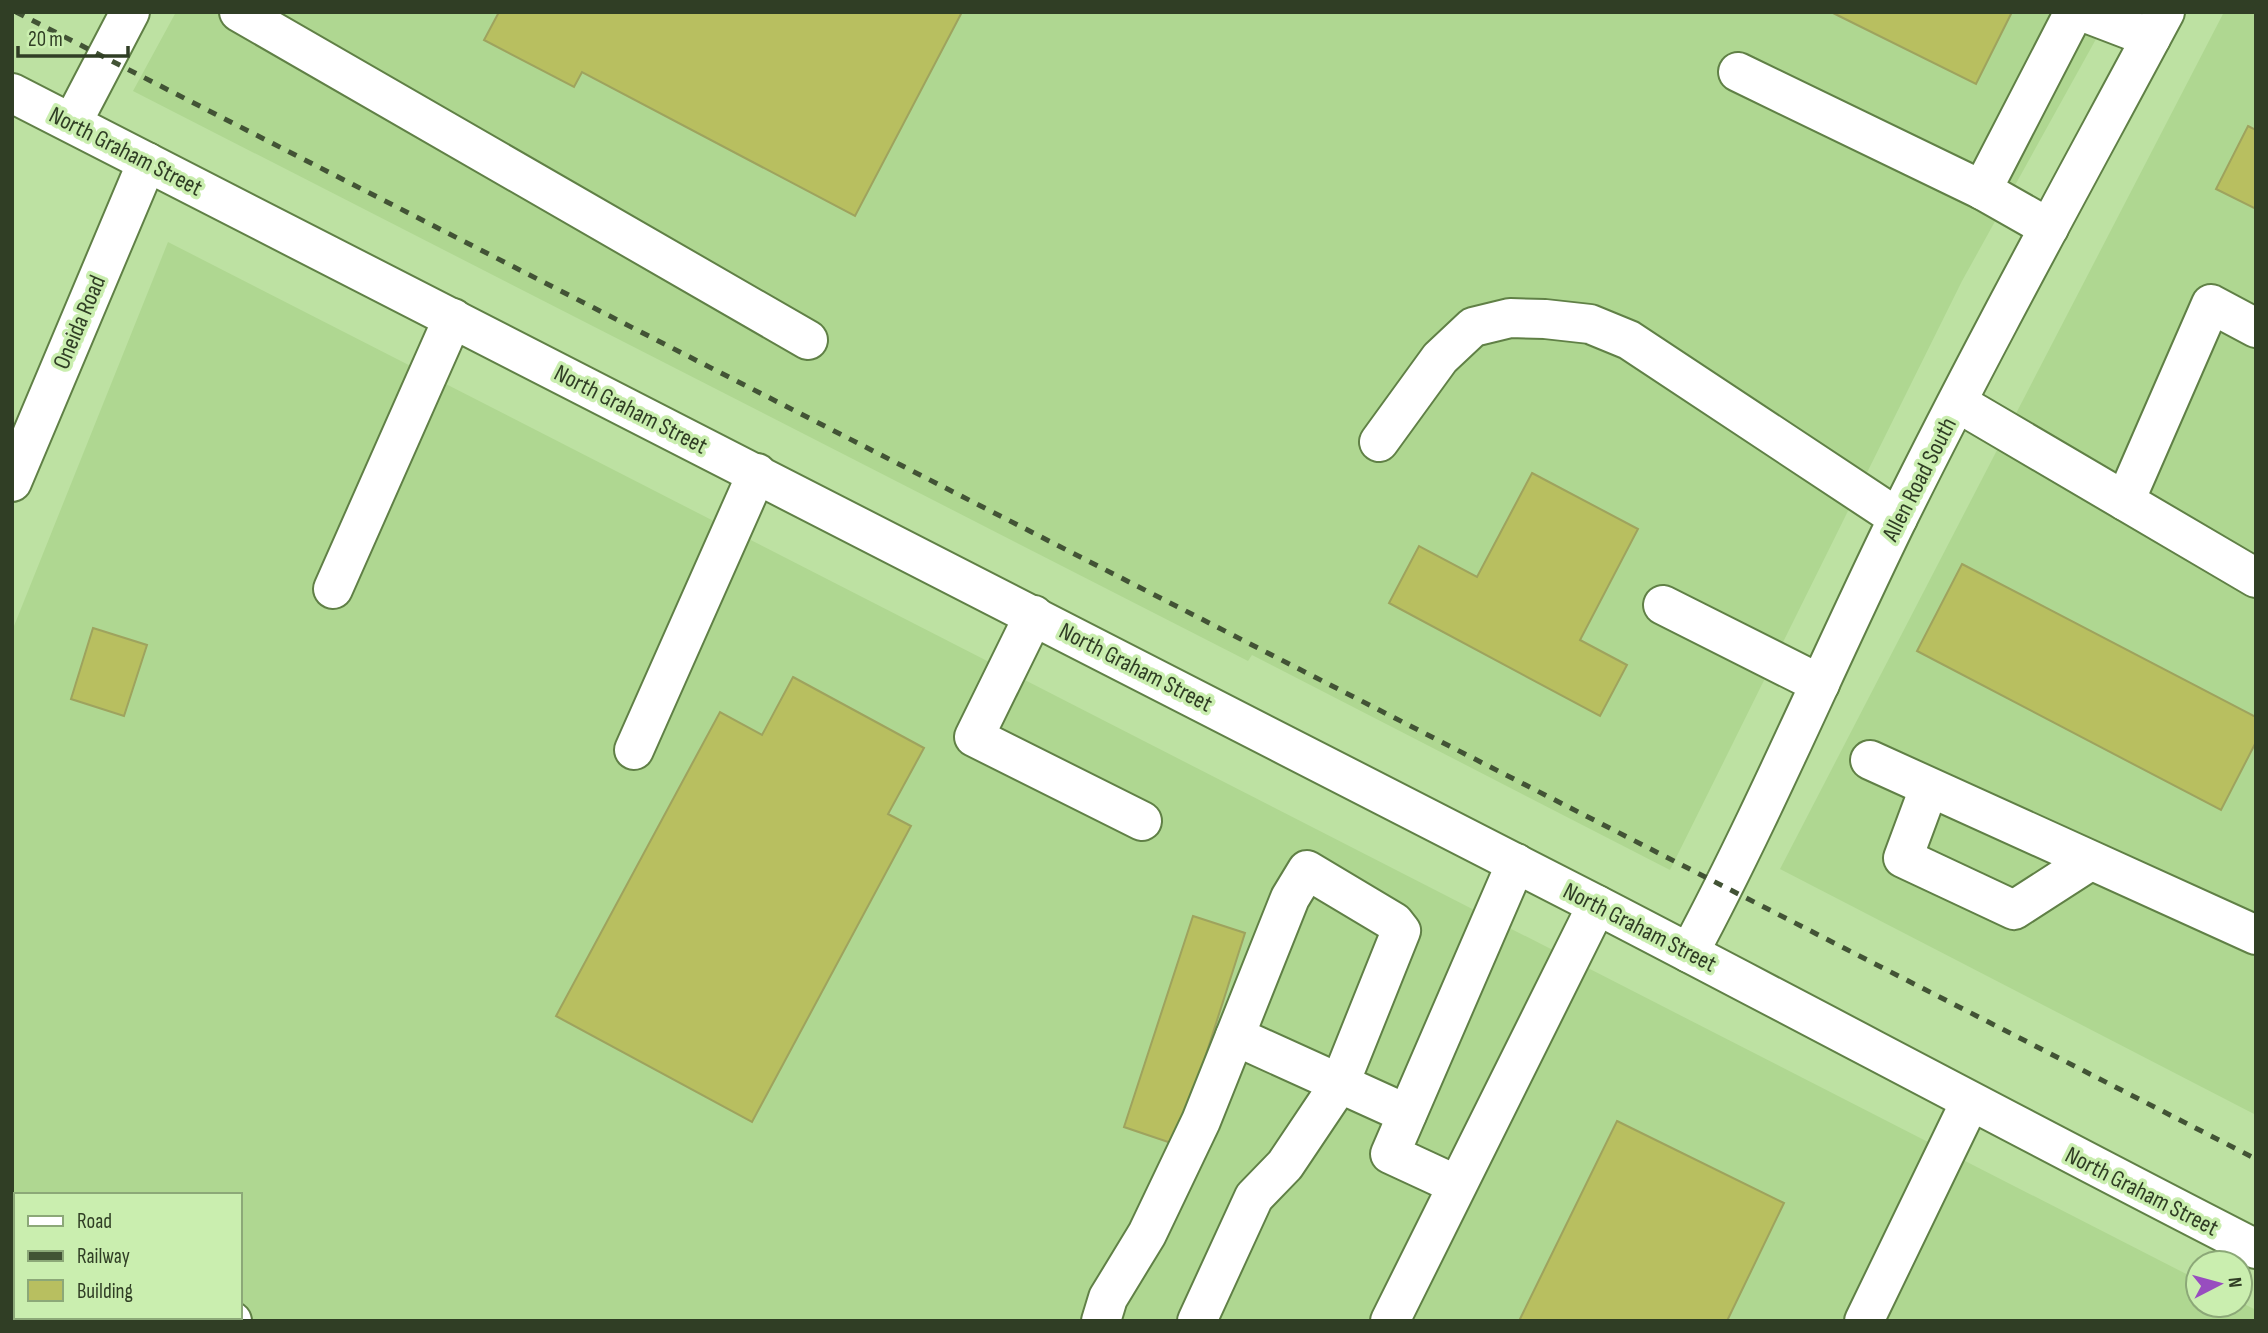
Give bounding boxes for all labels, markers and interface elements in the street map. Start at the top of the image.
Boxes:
scale bar [18,14,128,58]
text: 20 m [28,27,63,52]
street label: North Graham Street [44,100,207,202]
street label: Oneida Road [47,271,112,374]
street label: North Graham Street [549,358,712,460]
street label: Allen Road South [1875,413,1963,547]
street label: North Graham Street [1054,616,1217,718]
street label: North Graham Street [1558,876,1721,978]
street label: North Graham Street [2060,1140,2223,1242]
legend [14,1193,242,1319]
text: Road [77,1209,112,1234]
text: Railway [77,1244,130,1269]
north arrow [2184,1249,2254,1319]
text: N [2222,1276,2246,1289]
text: Building [77,1279,133,1304]

